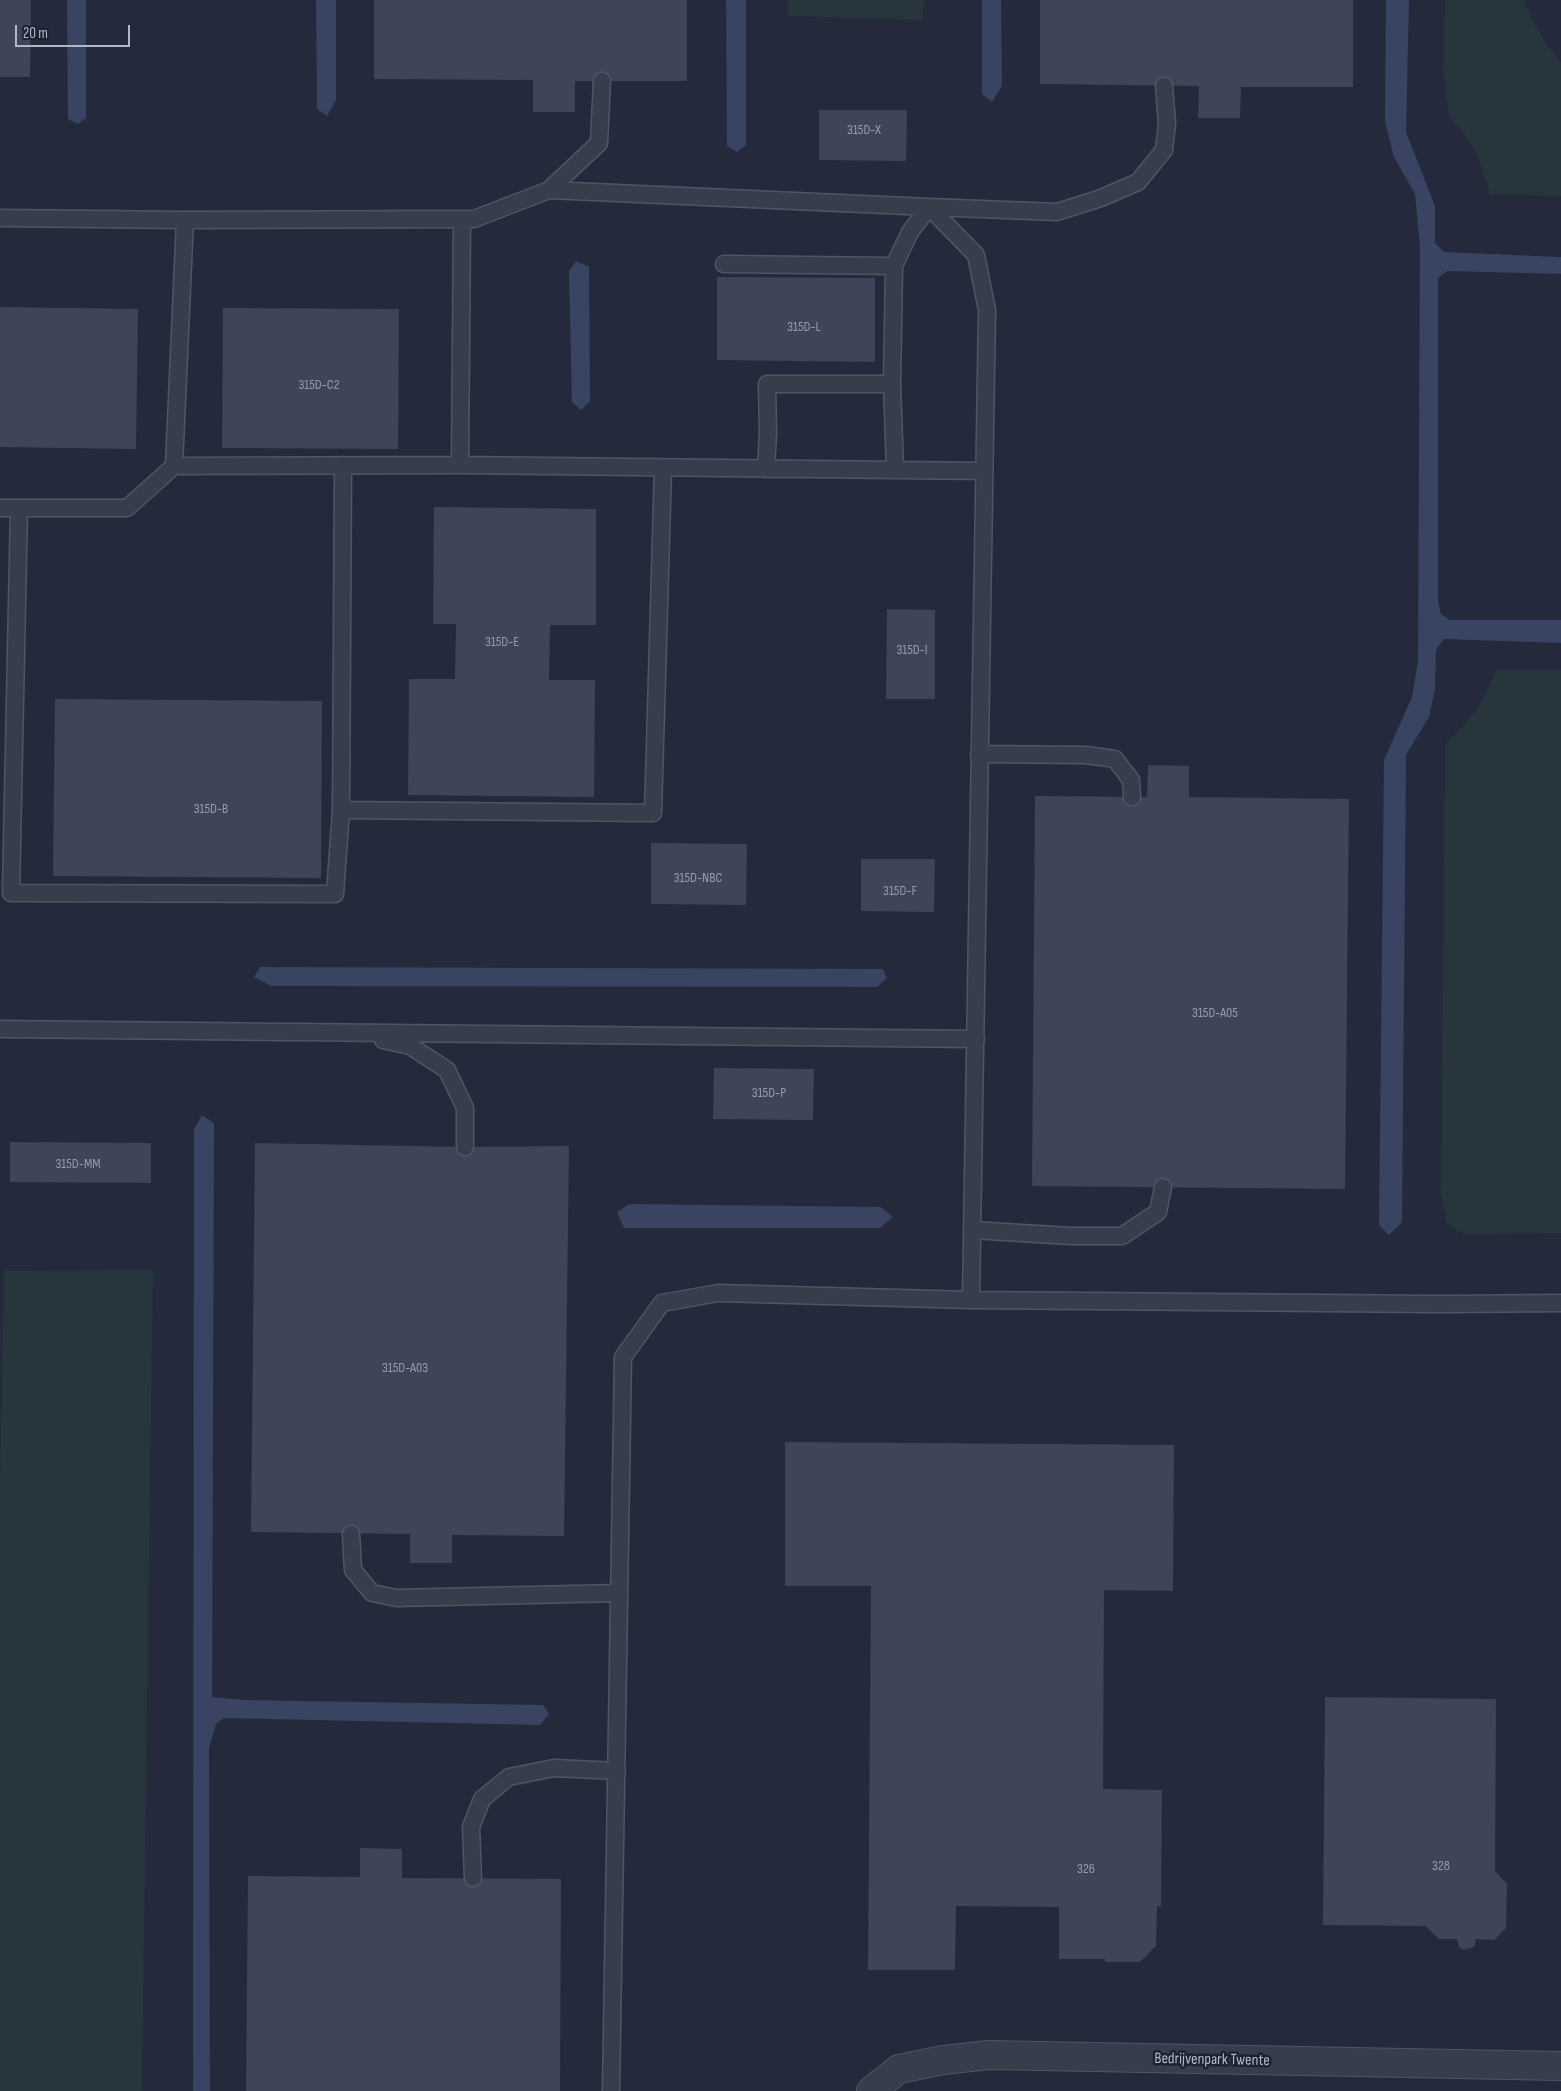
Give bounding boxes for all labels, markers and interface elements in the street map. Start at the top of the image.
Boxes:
scale bar [18,15,132,47]
text: 20 m [23,24,48,43]
house number: 315D-X [847,122,881,138]
house number: 315D-L [787,319,821,335]
house number: 315D-C2 [298,377,340,393]
house number: 315D-E [485,634,519,650]
house number: 315D-I [896,642,928,658]
house number: 315D-B [194,801,228,817]
house number: 315D-NBC [674,870,722,886]
house number: 315D-F [883,883,917,899]
house number: 315D-A05 [1192,1005,1238,1021]
house number: 315D-P [752,1085,786,1101]
house number: 315D-MM [55,1156,101,1172]
house number: 315D-A03 [382,1360,428,1376]
house number: 328 [1432,1858,1450,1874]
house number: 326 [1077,1861,1095,1877]
street label: Bedrijvenpark Twente [1154,2049,1270,2071]

